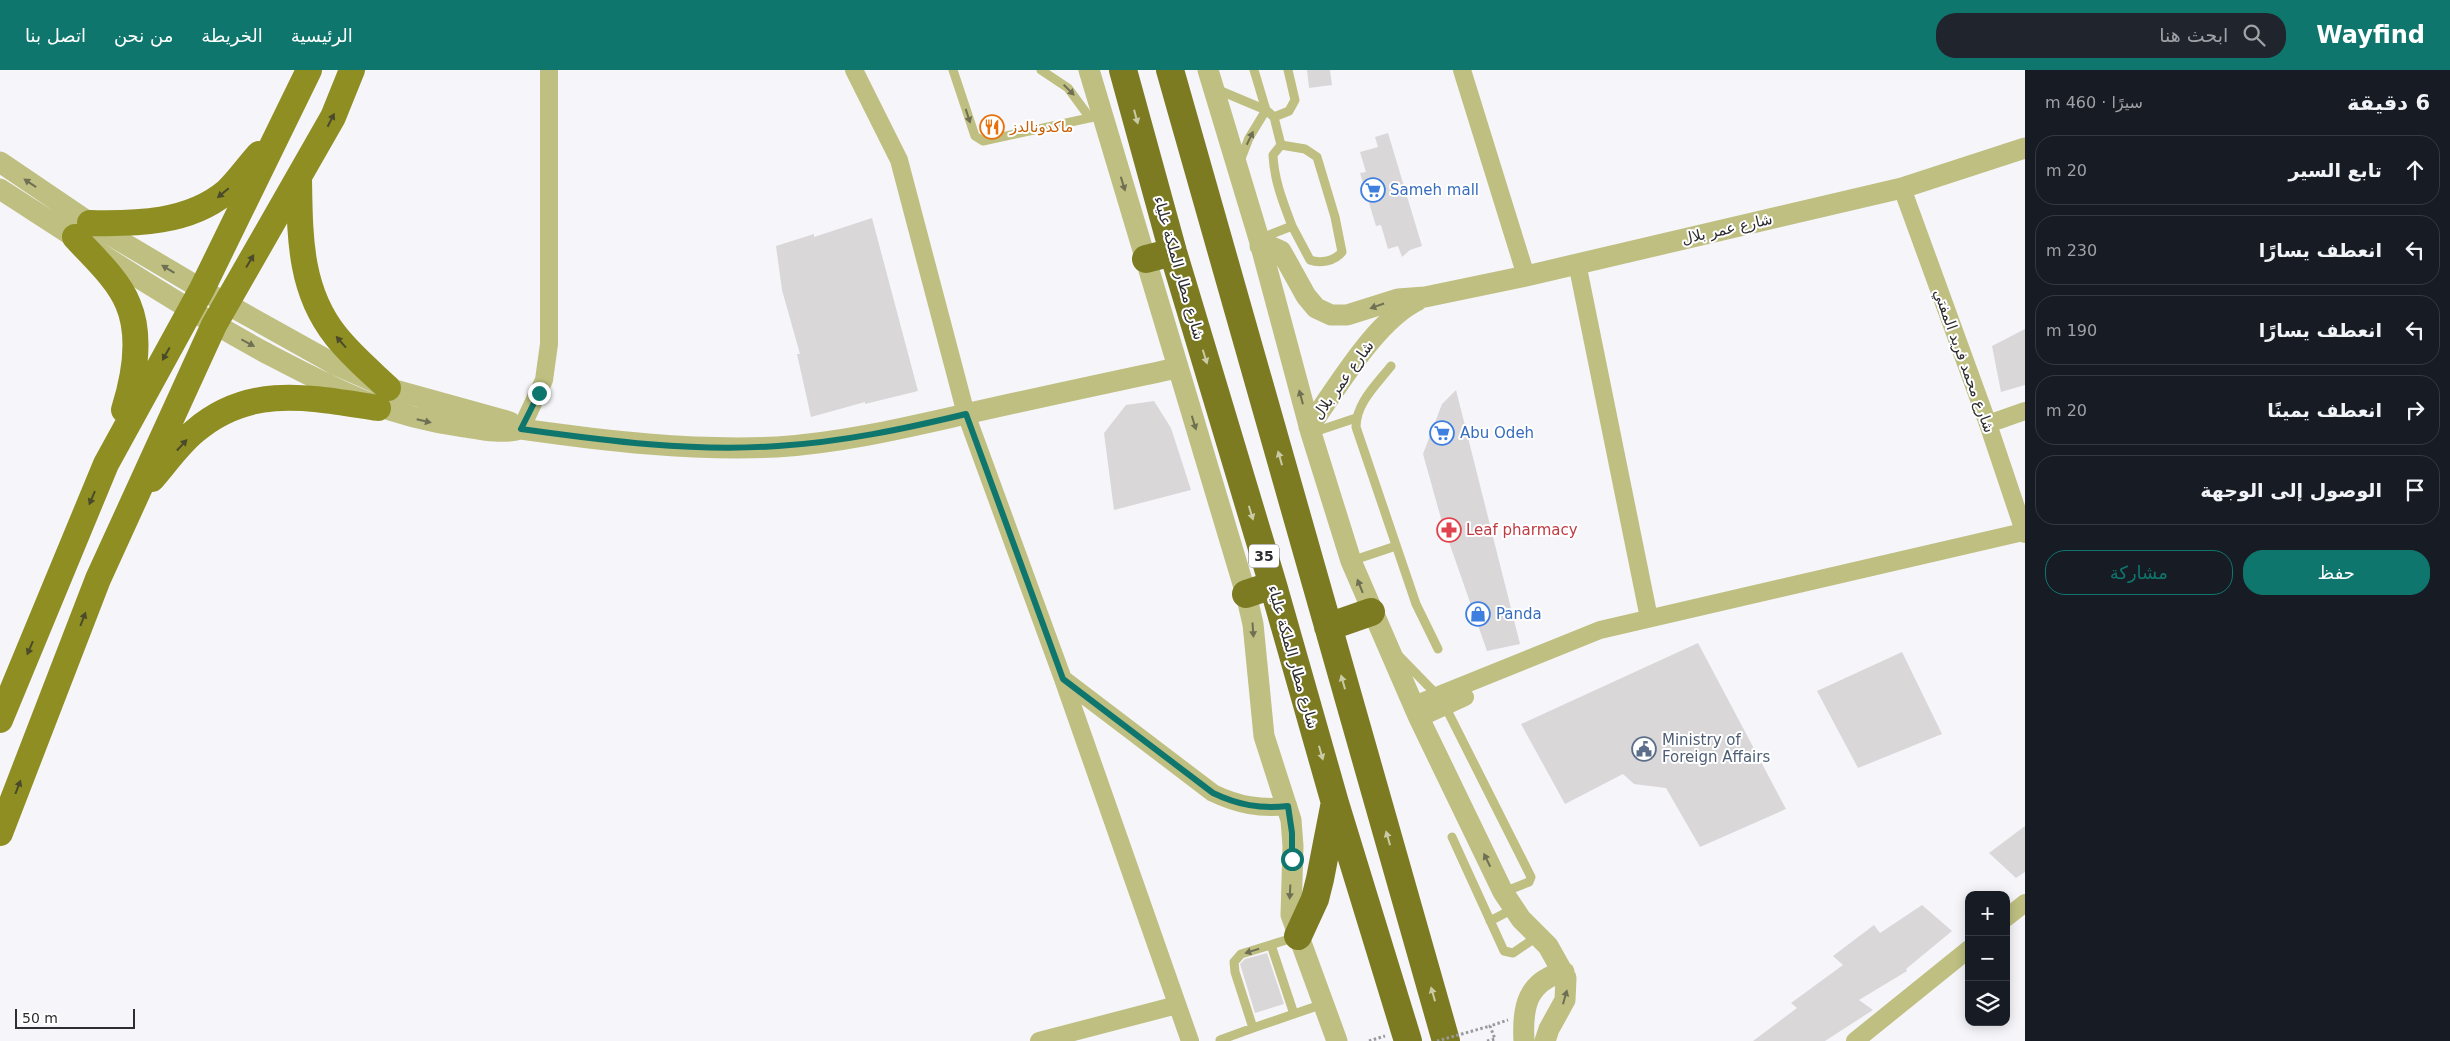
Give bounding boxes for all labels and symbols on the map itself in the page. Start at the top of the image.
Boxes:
one-way arrow [1063,84,1075,96]
one-way arrow [965,109,972,124]
one-way arrow [1132,109,1140,125]
one-way arrow [327,113,335,128]
restaurant icon: ماكدونالدز [979,114,1005,140]
place label: ماكدونالدز [1009,118,1073,136]
one-way arrow [1246,131,1254,145]
one-way arrow [1120,176,1128,191]
supermarket icon: Sameh mall [1360,177,1386,203]
one-way arrow [24,178,37,188]
place label: Sameh mall [1390,181,1479,199]
one-way arrow [217,187,230,198]
street label: شارع مطار الملكة علياء [1150,194,1208,342]
street label: شارع عمر بلال [1680,210,1774,248]
one-way arrow [245,255,254,268]
one-way arrow [162,264,175,273]
street label: شارع محمد فريد المفتي [1929,287,1998,436]
one-way arrow [1369,302,1384,310]
one-way arrow [335,335,346,348]
street label: شارع عمر بلال [1308,337,1378,423]
one-way arrow [241,338,255,347]
one-way arrow [162,346,170,361]
one-way arrow [1201,350,1209,365]
route end [528,382,551,405]
one-way arrow [1297,390,1305,405]
one-way arrow [1190,416,1198,431]
one-way arrow [417,417,432,425]
supermarket icon: Abu Odeh [1429,420,1455,446]
place label: Abu Odeh [1460,424,1534,442]
one-way arrow [176,440,188,452]
one-way arrow [1275,450,1283,465]
one-way arrow [88,491,96,506]
one-way arrow [1248,506,1256,521]
pharmacy icon: Leaf pharmacy [1436,517,1462,543]
place label: Leaf pharmacy [1466,521,1578,539]
road number: 35 [1249,544,1279,568]
one-way arrow [1356,578,1364,593]
street label: شارع مطار الملكة علياء [1264,583,1322,731]
shop icon: Panda [1465,601,1491,627]
place label: Panda [1496,605,1542,623]
one-way arrow [79,612,87,626]
one-way arrow [1249,622,1257,638]
one-way arrow [25,641,33,655]
one-way arrow [1339,674,1347,689]
place label: Ministry of Foreign Affairs [1662,731,1770,766]
public building icon: Ministry of Foreign Affairs [1631,736,1657,762]
one-way arrow [1317,746,1325,761]
one-way arrow [14,780,22,794]
one-way arrow [1384,830,1392,846]
route start [1281,848,1304,871]
one-way arrow [1483,853,1491,867]
one-way arrow [1286,884,1294,900]
one-way arrow [1244,947,1259,955]
one-way arrow [1428,987,1436,1002]
one-way arrow [1561,989,1569,1004]
scale bar [15,1006,135,1029]

